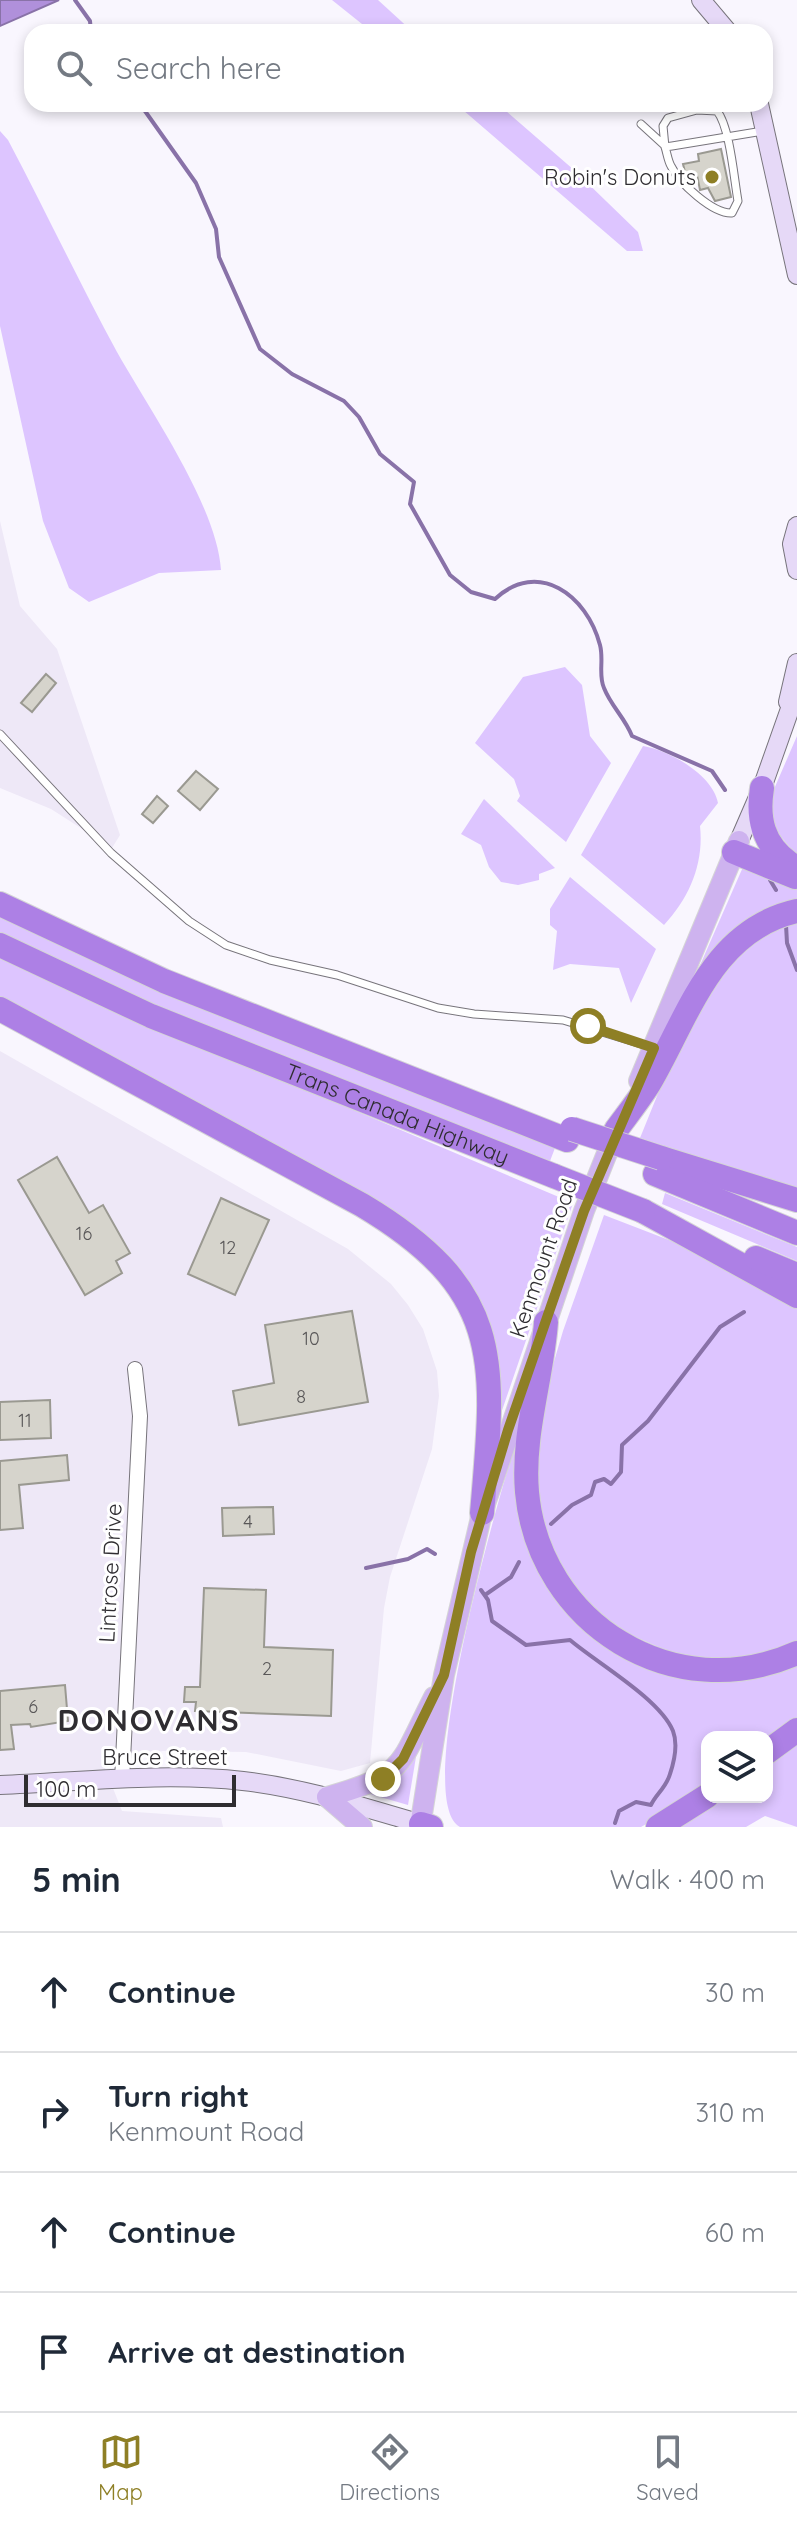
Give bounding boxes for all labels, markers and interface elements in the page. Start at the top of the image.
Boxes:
search box [24,24,773,112]
icon: search [52,46,96,90]
text: Search here [116,49,282,87]
place label: Robin's Donuts [544,163,696,191]
marker: Robin's Donuts [703,168,721,186]
route start [570,1008,606,1044]
street label: Trans Canada Highway [281,1057,513,1171]
street label: Kenmount Road [503,1175,583,1341]
house number: 16 [76,1222,92,1245]
house number: 12 [220,1236,236,1259]
house number: 10 [302,1327,320,1350]
house number: 8 [296,1385,306,1408]
house number: 11 [18,1409,32,1432]
street label: Lintrose Drive [92,1503,128,1643]
house number: 4 [243,1510,253,1533]
house number: 2 [262,1657,272,1680]
house number: 6 [28,1695,38,1718]
district label: DONOVANS [57,1701,241,1739]
map controls [701,1731,773,1803]
button: layers [701,1731,773,1803]
street label: Bruce Street [102,1743,228,1771]
route end [365,1761,401,1797]
scale bar [24,1771,236,1807]
text: 100 m [36,1775,96,1803]
text: 5 min [32,1858,121,1901]
text: Walk · 400 m [610,1863,765,1896]
icon: ahead [32,1970,76,2014]
text: Continue [108,1973,236,2011]
text: 30 m [705,1976,765,2009]
text: Turn right [108,2077,249,2115]
icon: right [32,2090,76,2134]
text: 310 m [695,2096,765,2129]
text: Kenmount Road [108,2115,304,2148]
icon: ahead [32,2210,76,2254]
text: Continue [108,2213,236,2251]
text: 60 m [705,2216,765,2249]
icon: arrive [32,2330,76,2374]
text: Arrive at destination [108,2333,406,2371]
tab: Map [98,2430,143,2506]
tab: Directions [339,2430,440,2506]
tab: Saved [636,2430,699,2506]

